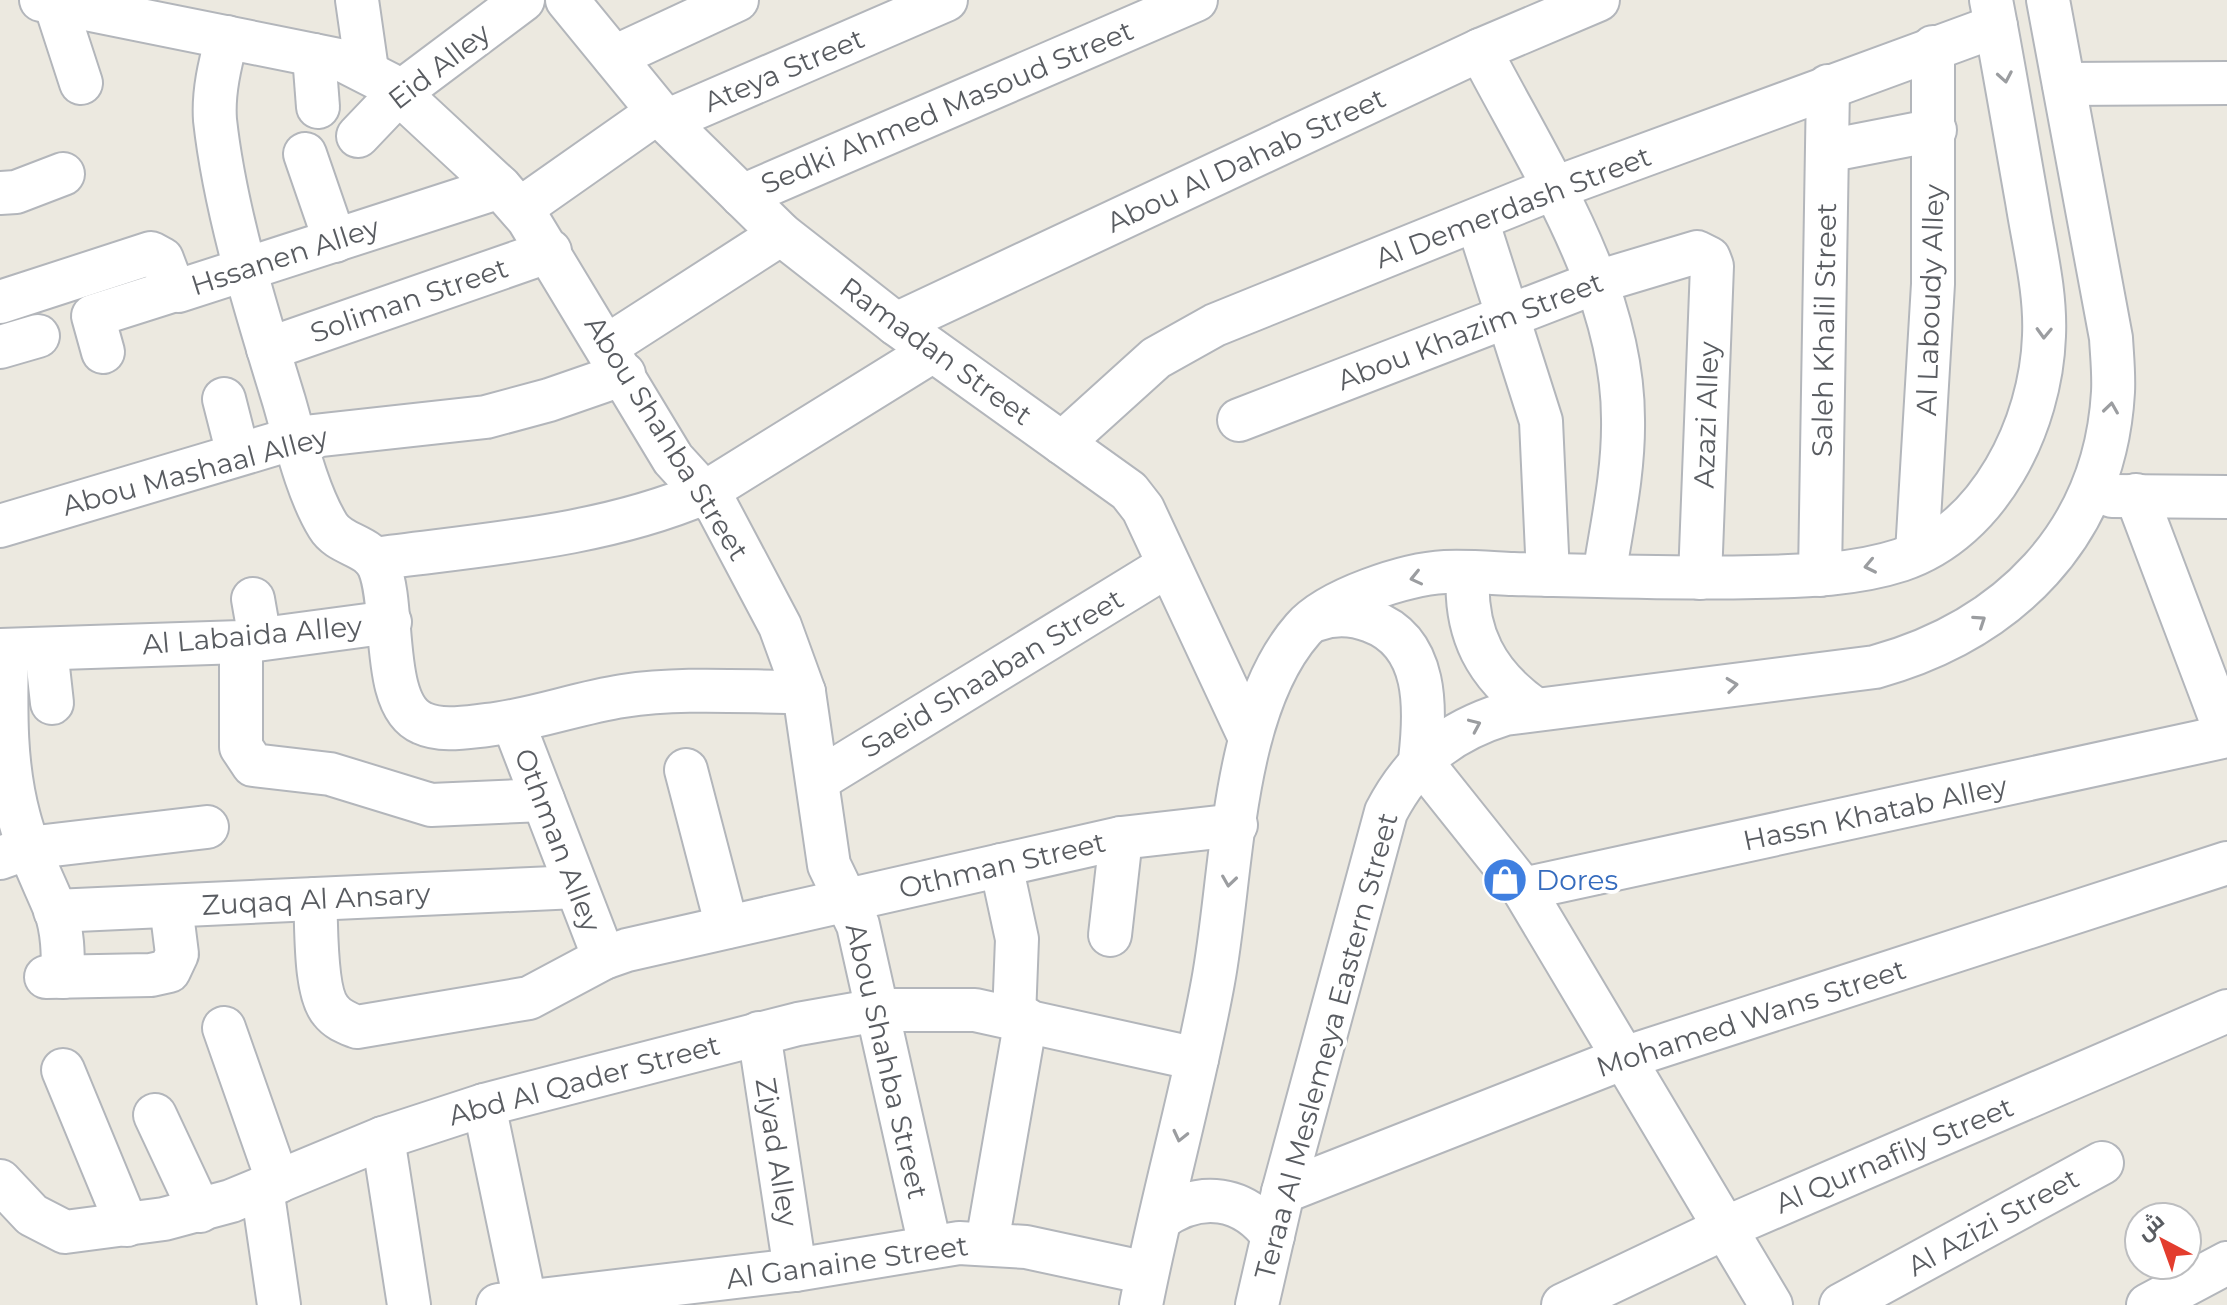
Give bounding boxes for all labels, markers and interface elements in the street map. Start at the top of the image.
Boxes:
street label: Sedki Ahmed Masoud Street [756,13,1138,201]
street label: Eid Alley [381,15,497,116]
street label: Ateya Street [699,21,869,119]
one-way arrow [1995,70,2012,84]
street label: Abou Al Dahab Street [1101,80,1391,240]
street label: Al Demerdash Street [1370,139,1656,275]
street label: Al Laboudy Alley [1909,183,1951,416]
street label: Saleh Khalil Street [1805,203,1843,457]
street label: Hssanen Alley [187,209,384,302]
street label: Soliman Street [306,250,512,350]
street label: Abou Khazim Street [1332,265,1608,397]
street label: Ramadan Street [833,270,1039,432]
street label: Abou Shahba Street [578,310,756,566]
one-way arrow [2035,327,2052,340]
street label: Azazi Alley [1686,340,1726,489]
one-way arrow [2102,401,2119,415]
street label: Abou Mashaal Alley [58,419,332,523]
one-way arrow [1864,557,1877,574]
one-way arrow [1409,568,1423,585]
street label: Saeid Shaaban Street [855,581,1129,765]
street label: Al Labaida Alley [141,608,364,662]
one-way arrow [1971,616,1986,631]
one-way arrow [1725,677,1738,694]
one-way arrow [1467,718,1482,734]
street label: Othman Alley [507,744,609,937]
street label: Hassn Khatab Alley [1740,768,2011,858]
street label: Teraa Al Meslemeya Eastern Street [1247,809,1405,1283]
street label: Othman Street [895,825,1109,905]
shop icon: Dores [1481,856,1529,904]
place label: Dores [1536,863,1618,897]
one-way arrow [1221,874,1238,888]
street label: Zuqaq Al Ansary [201,876,432,922]
street label: Abou Shahba Street [839,920,935,1202]
street label: Mohamed Wans Street [1592,952,1910,1084]
street label: Abd Al Qader Street [445,1027,723,1133]
street label: Ziyad Alley [748,1075,806,1230]
street label: Al Qurnafily Street [1770,1089,2018,1221]
one-way arrow [1172,1128,1189,1142]
street label: Al Azizi Street [1901,1161,2085,1283]
north arrow [2123,1201,2203,1281]
text: ش [2131,1207,2170,1246]
street label: Al Ganaine Street [724,1228,970,1296]

